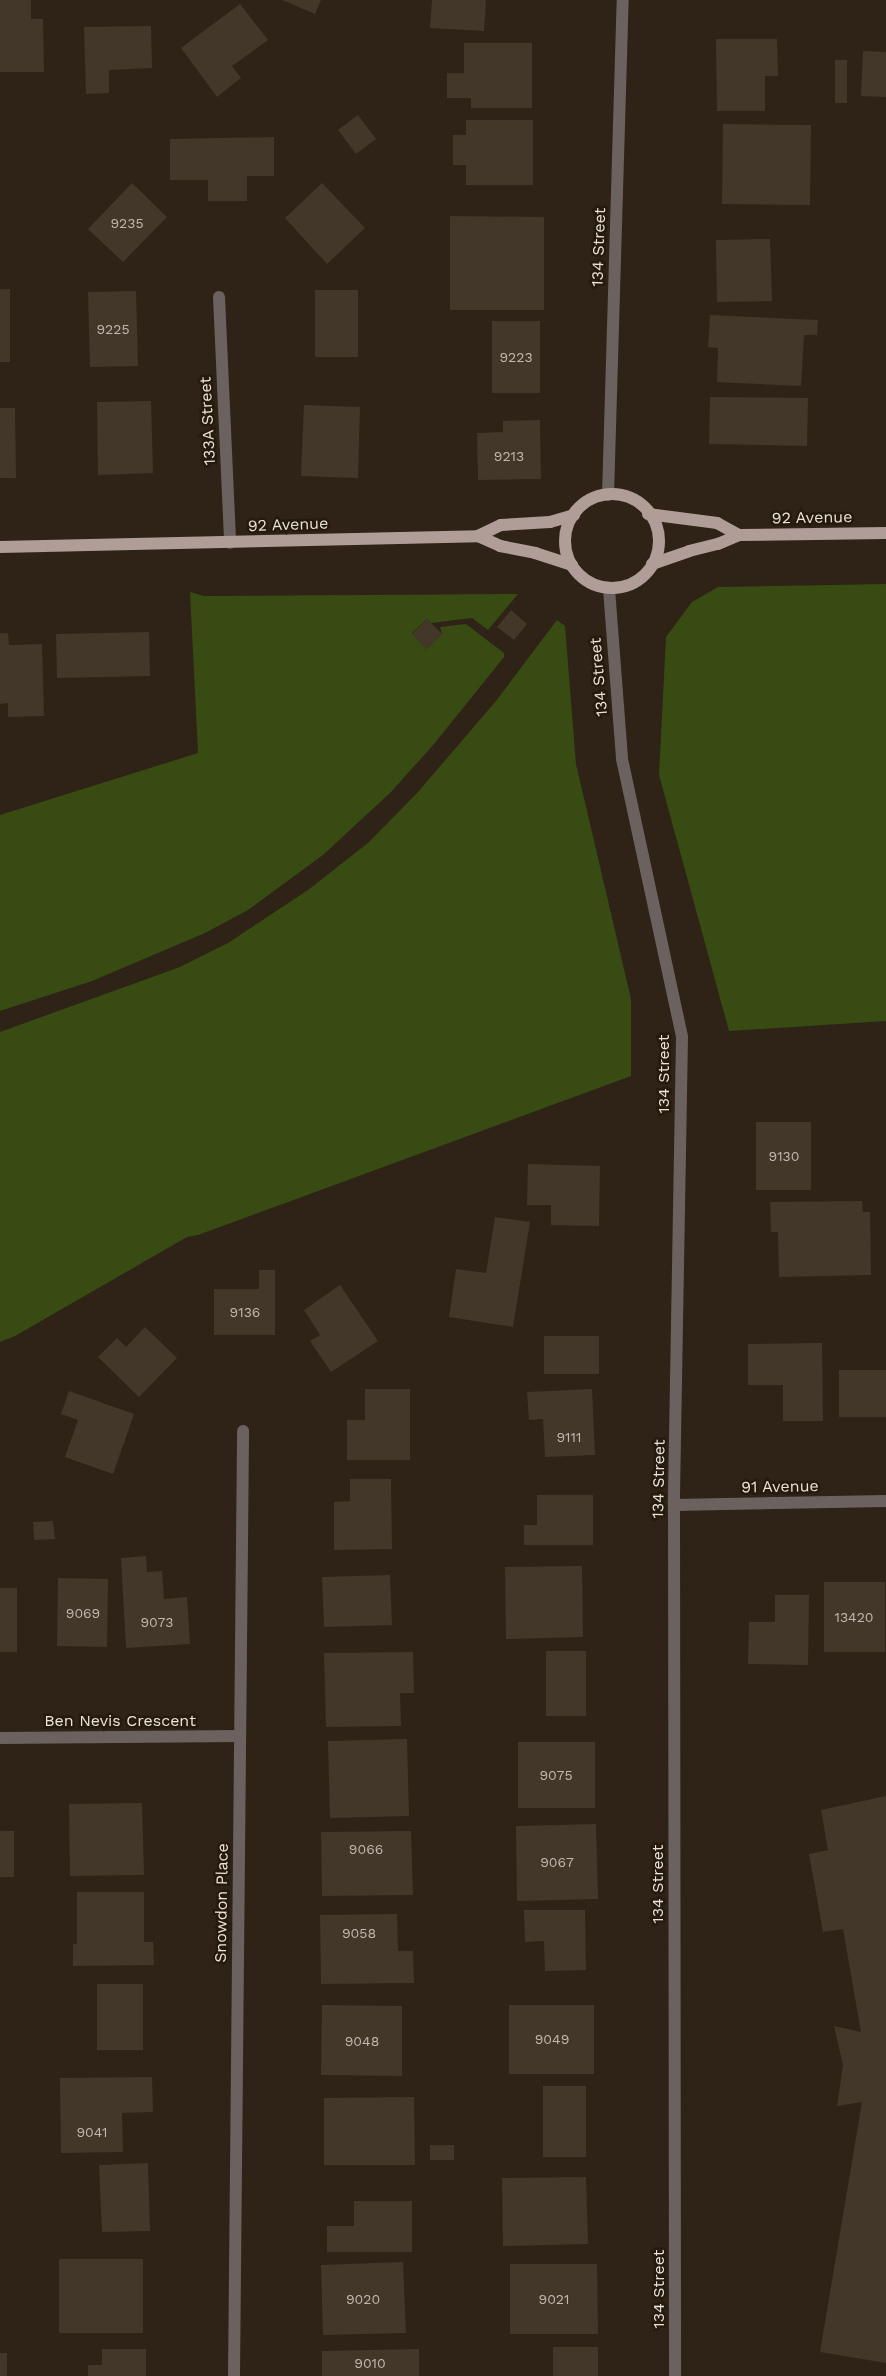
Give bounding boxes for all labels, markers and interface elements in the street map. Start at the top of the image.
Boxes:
street label: 134 Street [588,207,610,287]
house number: 9235 [110,215,144,231]
house number: 9225 [96,321,130,337]
house number: 9223 [499,349,533,365]
street label: 133A Street [196,376,220,466]
house number: 9213 [494,448,524,464]
street label: 92 Avenue [771,508,853,528]
street label: 92 Avenue [247,514,329,536]
street label: 134 Street [586,637,612,717]
street label: 134 Street [654,1035,674,1113]
house number: 9130 [769,1148,799,1164]
house number: 9136 [230,1304,260,1320]
house number: 9111 [556,1429,582,1445]
street label: 134 Street [649,1439,669,1519]
street label: 91 Avenue [741,1477,819,1497]
house number: 9069 [66,1605,100,1621]
house number: 13420 [834,1609,874,1625]
house number: 9073 [140,1614,174,1630]
street label: Ben Nevis Crescent [44,1711,196,1731]
house number: 9075 [539,1767,573,1783]
house number: 9066 [349,1841,383,1857]
street label: Snowdon Place [211,1843,233,1963]
street label: 134 Street [648,1845,668,1923]
house number: 9067 [540,1854,574,1870]
house number: 9058 [342,1925,376,1941]
house number: 9049 [535,2031,569,2047]
house number: 9048 [345,2033,379,2049]
house number: 9041 [76,2124,108,2140]
street label: 134 Street [649,2250,669,2328]
house number: 9020 [346,2291,380,2307]
house number: 9021 [539,2291,569,2307]
house number: 9010 [354,2355,386,2371]

